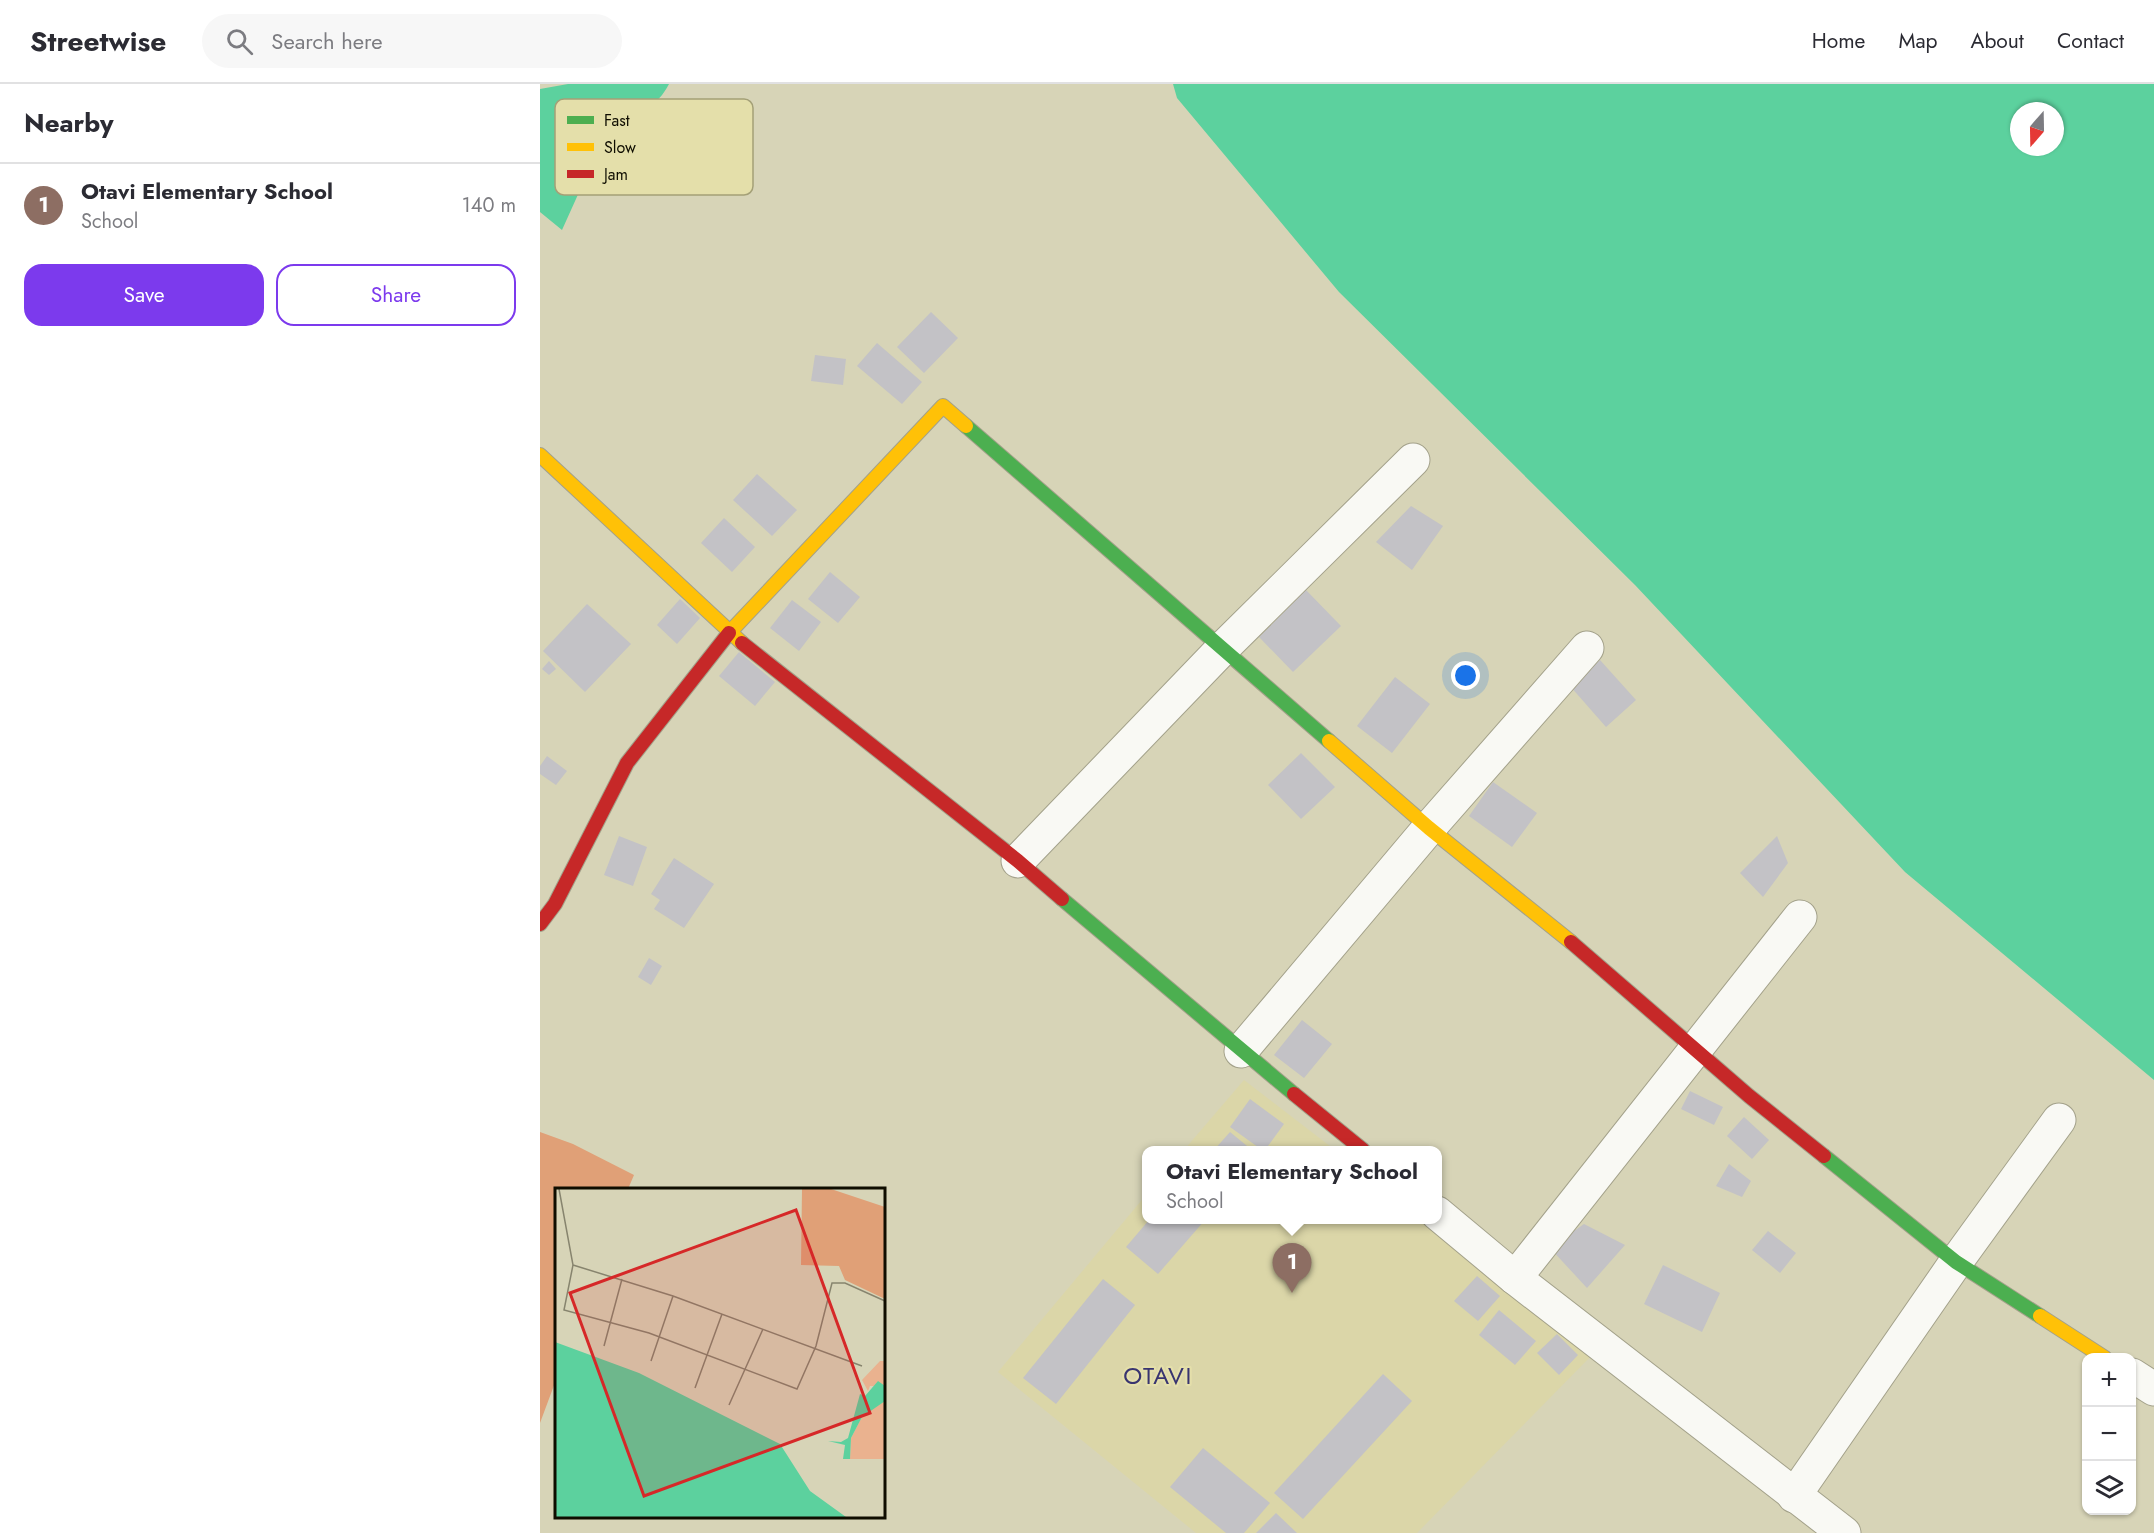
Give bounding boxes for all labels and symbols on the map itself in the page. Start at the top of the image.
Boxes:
legend [555,99,753,195]
north arrow [2010,102,2064,156]
text: Fast [604,109,630,132]
text: Slow [604,136,636,159]
text: Jam [602,163,628,186]
your location [1451,661,1480,690]
inset map [555,1188,885,1518]
pin: 1 [1272,1244,1311,1293]
district label: OTAVI [1123,1358,1193,1393]

